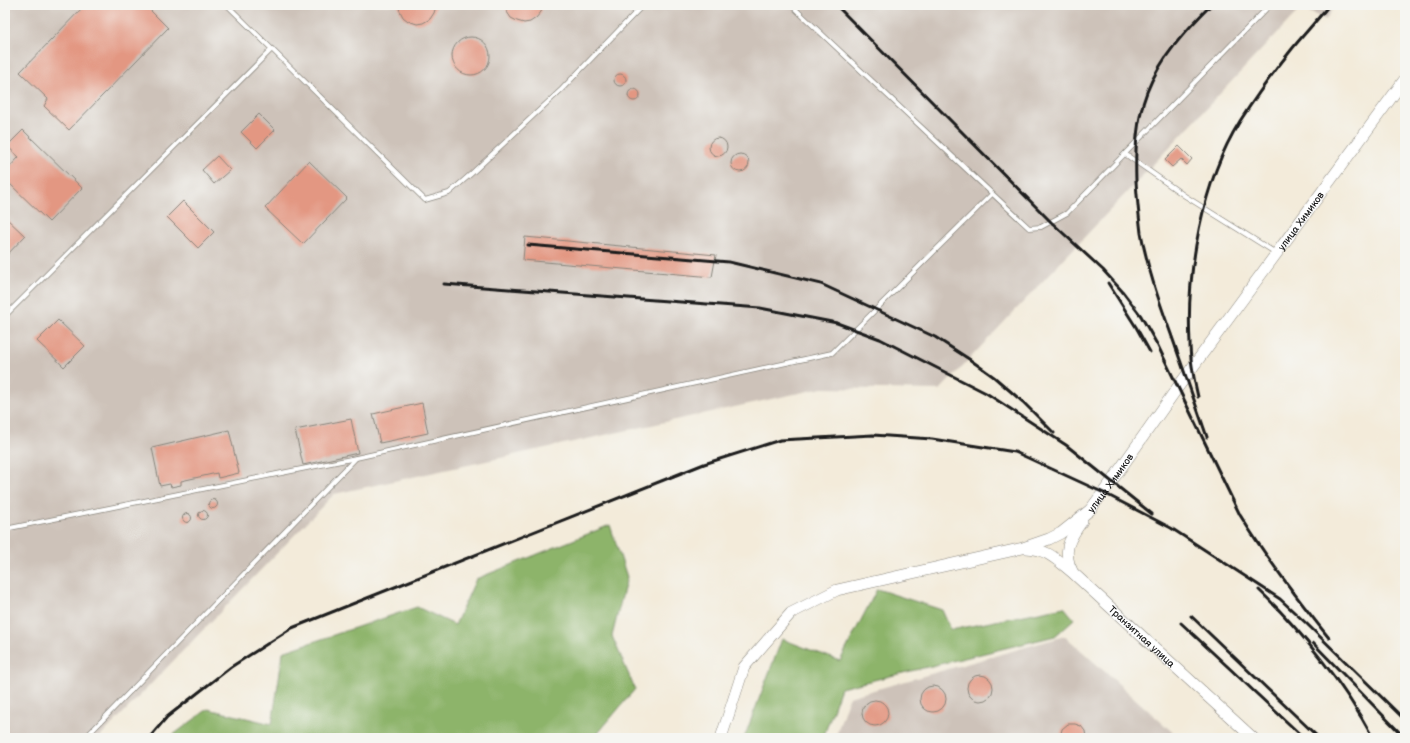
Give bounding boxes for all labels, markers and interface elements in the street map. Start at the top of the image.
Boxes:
street label: улица Химиков [1276,189,1327,253]
street label: улица Химиков [1085,451,1137,515]
street label: Транзитная улица [1106,604,1177,670]

